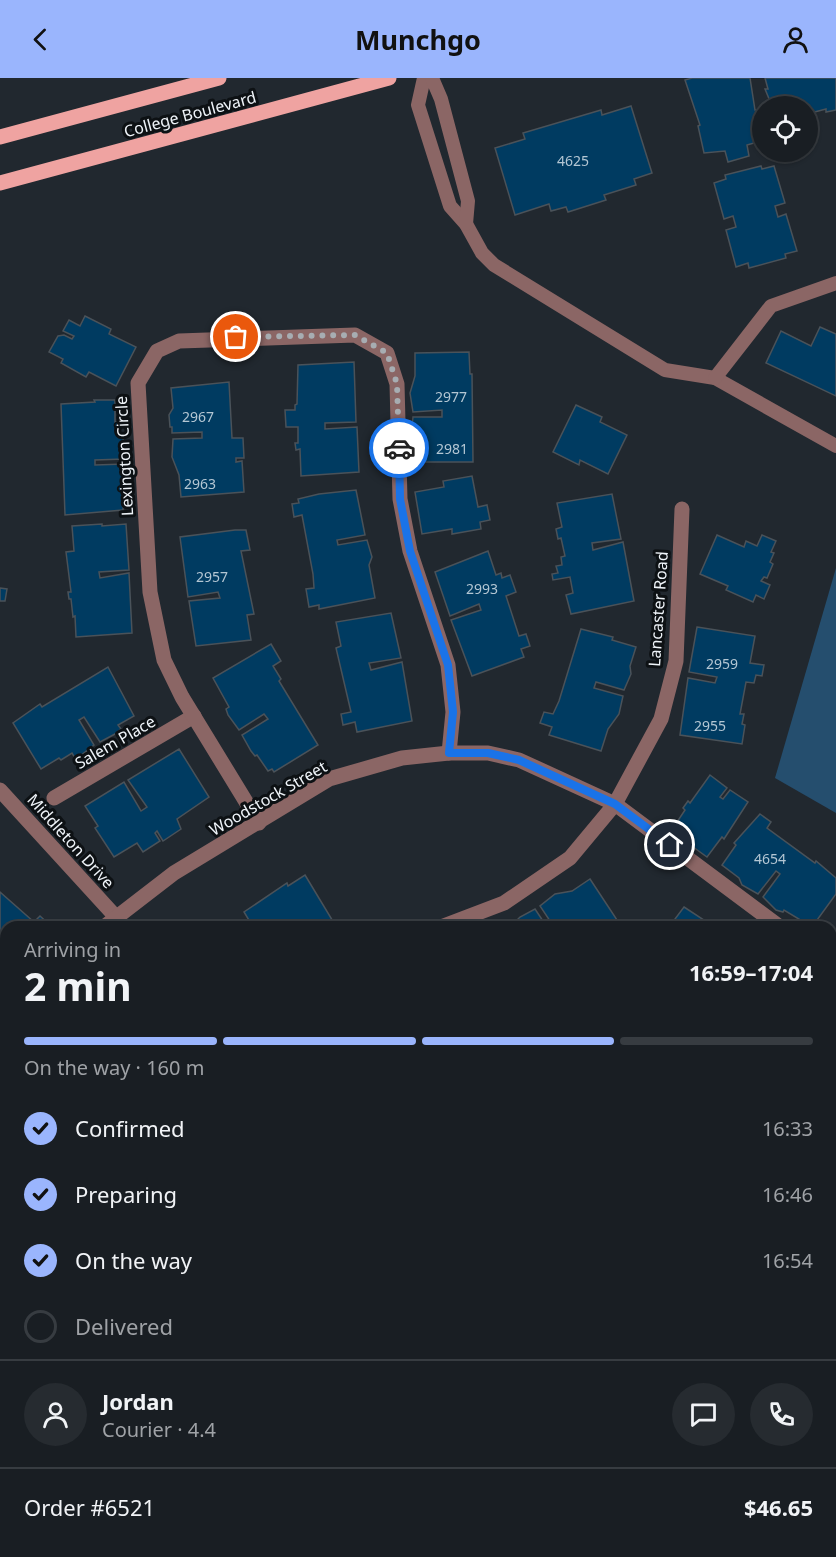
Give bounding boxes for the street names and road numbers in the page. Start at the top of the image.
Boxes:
street label: College Boulevard [121,86,259,142]
street label: Lexington Circle [110,395,138,517]
street label: Lancaster Road [643,551,673,667]
street label: Salem Place [71,710,159,774]
street label: Woodstock Street [205,755,331,841]
street label: Middleton Drive [22,789,120,893]

